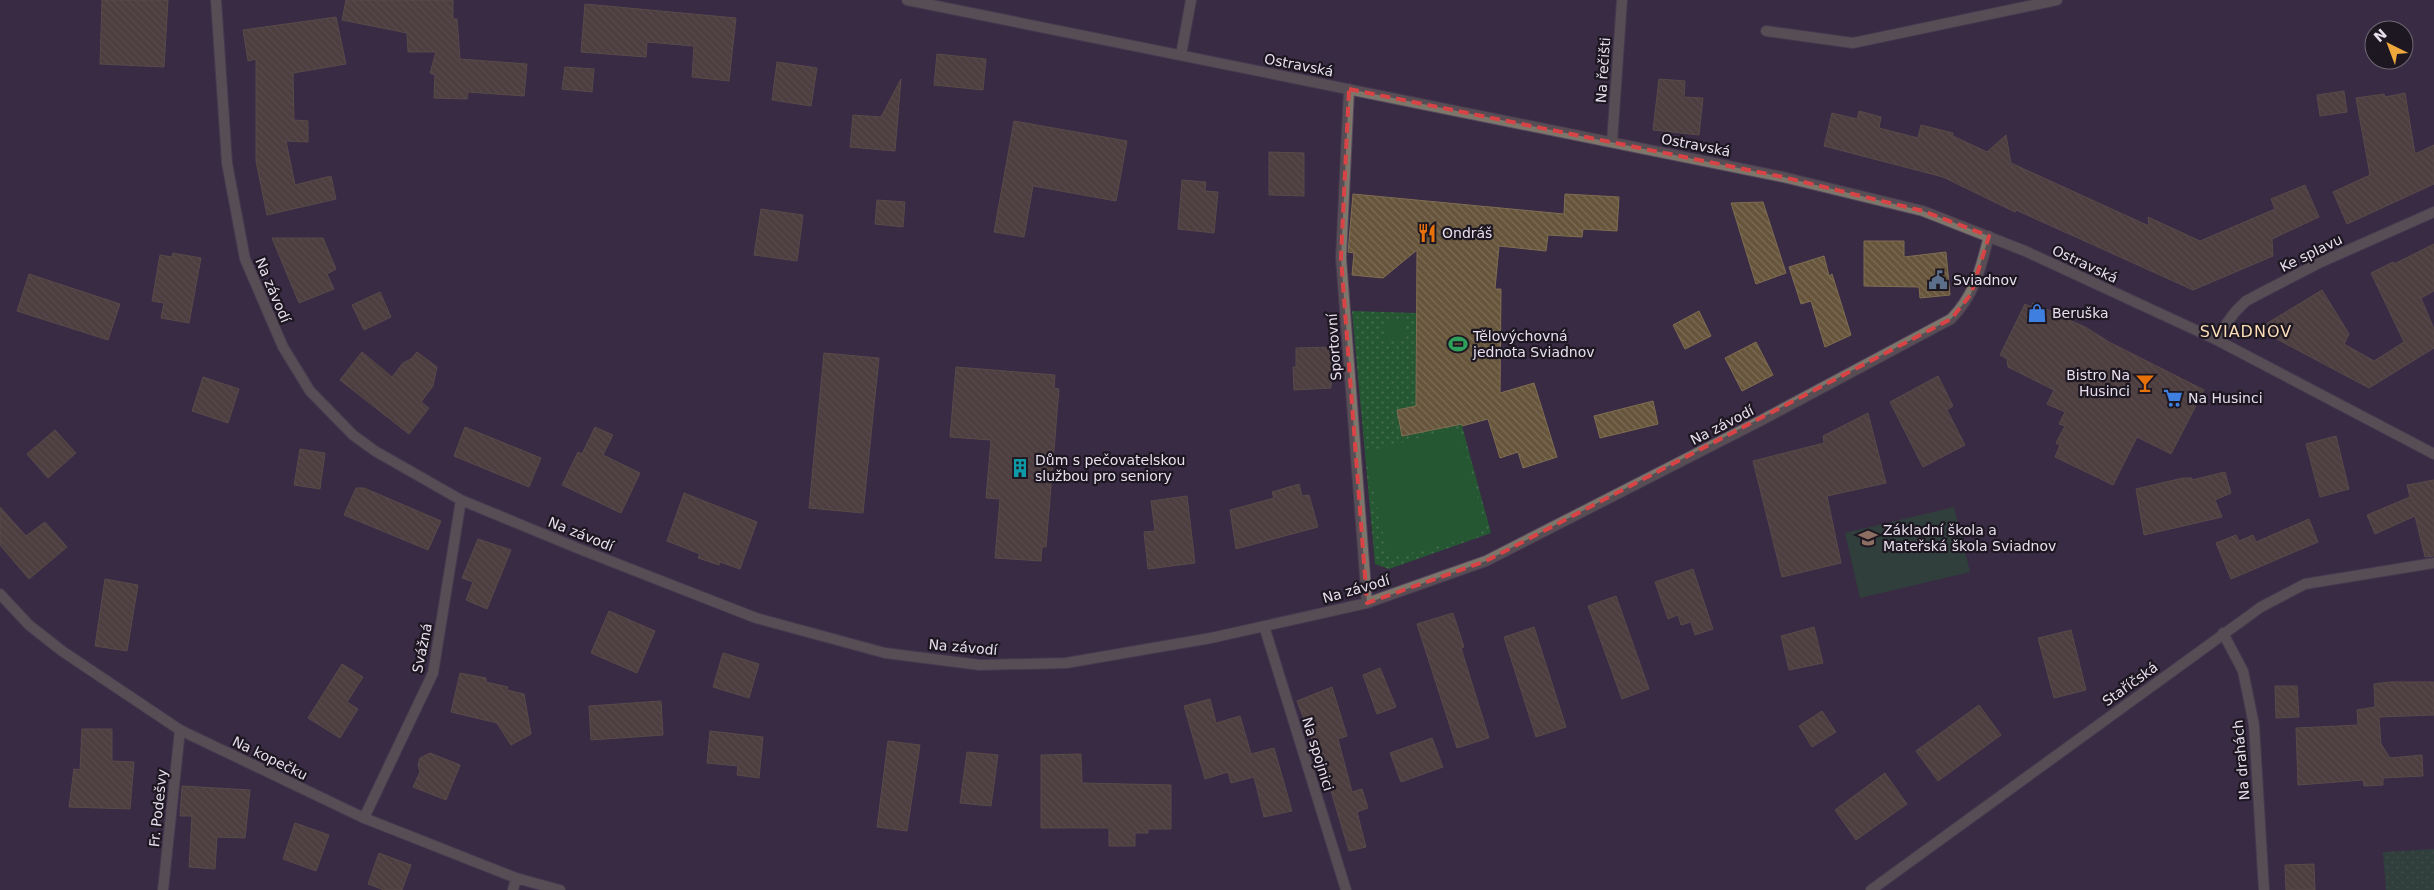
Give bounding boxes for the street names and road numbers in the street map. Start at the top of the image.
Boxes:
street label: Na řečišti [1593,37,1613,103]
street label: Ostravská [1263,50,1335,80]
street label: Ostravská [1660,130,1732,160]
street label: Ke splavu [2277,231,2345,275]
street label: Ostravská [2050,242,2120,286]
street label: Na závodí [252,255,294,326]
street label: Sportovní [1324,312,1344,381]
street label: Na závodí [1688,402,1757,448]
street label: Na závodí [546,514,617,555]
street label: Na závodí [1321,571,1392,606]
street label: Svážná [409,622,435,674]
street label: Na závodí [928,636,999,658]
street label: Staříčská [2099,659,2161,709]
street label: Na spojnici [1299,715,1337,793]
street label: Na drahách [2230,719,2252,801]
street label: Na kopečku [230,733,310,783]
street label: Fr. Podešvy [146,768,170,848]

